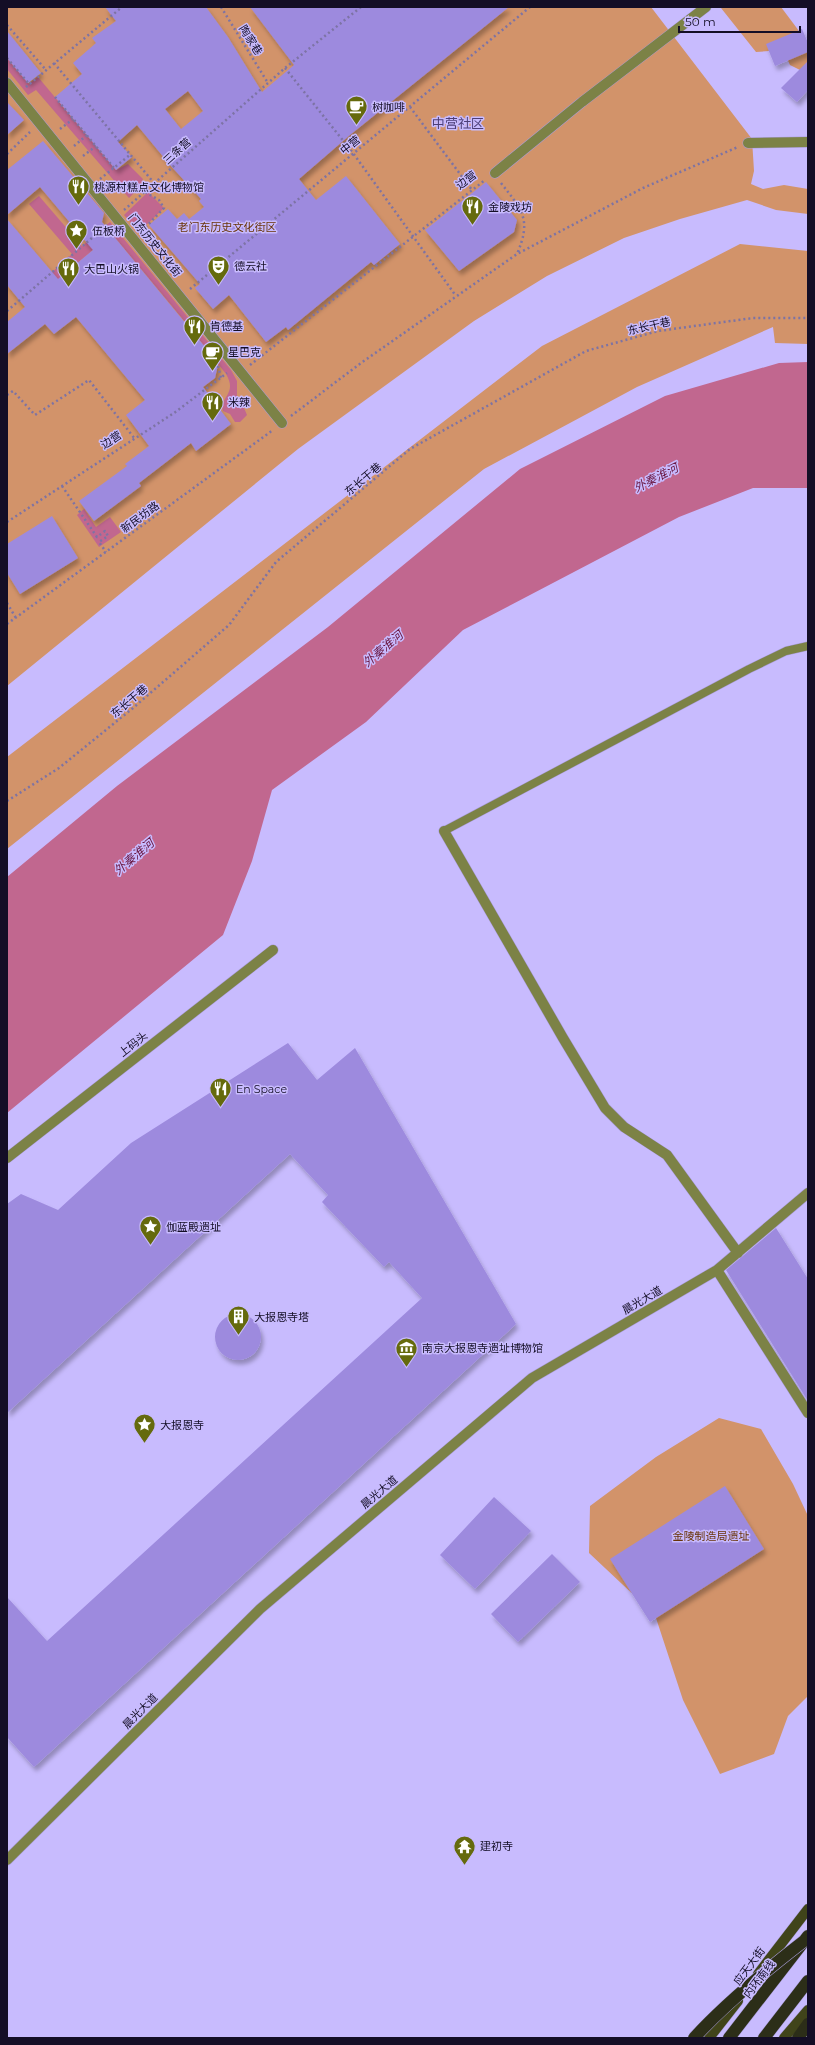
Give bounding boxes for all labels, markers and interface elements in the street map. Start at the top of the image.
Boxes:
scale bar [679,8,800,34]
text: 50 m [685,14,716,29]
street label: 陶家巷 [236,22,266,58]
cafe icon: 树咖啡 [343,94,369,127]
place label: 树咖啡 [372,100,405,114]
district label: 中营社区 [432,115,484,131]
street label: 中营 [337,133,363,157]
street label: 三条营 [160,135,194,167]
street label: 边营 [453,168,479,192]
restaurant icon: 桃源村糕点文化博物馆 [65,174,91,207]
place label: 桃源村糕点文化博物馆 [94,180,204,194]
restaurant icon: 金陵戏坊 [459,194,485,227]
place label: 金陵戏坊 [488,200,532,214]
street label: 门东历史文化街 [125,211,185,279]
place icon: 伍板桥 [64,218,90,251]
park label: 老门东历史文化街区 [178,220,277,234]
place label: 伍板桥 [92,224,125,238]
theatre icon: 德云社 [205,253,231,286]
restaurant icon: 大巴山火锅 [55,256,81,289]
place label: 德云社 [234,259,267,273]
place label: 大巴山火锅 [84,262,139,276]
restaurant icon: 肯德基 [181,313,207,346]
street label: 东长干巷 [626,314,672,338]
place label: 肯德基 [210,319,243,333]
cafe icon: 星巴克 [200,339,226,372]
place label: 星巴克 [228,345,261,359]
restaurant icon: 米辣 [199,389,225,422]
place label: 米辣 [228,395,250,409]
street label: 边营 [98,428,124,452]
street label: 东长干巷 [342,459,384,499]
water label: 外秦淮河 [631,459,682,495]
street label: 新民坊路 [118,498,162,536]
water label: 外秦淮河 [359,626,407,670]
street label: 东长干巷 [108,681,150,721]
water label: 外秦淮河 [110,834,158,878]
street label: 上码头 [116,1028,150,1060]
restaurant icon: En Space [208,1076,234,1109]
place label: En Space [236,1082,287,1096]
place icon: 伽蓝殿遗址 [137,1214,163,1247]
place label: 伽蓝殿遗址 [166,1220,221,1234]
street label: 晨光大道 [619,1283,665,1317]
building icon: 大报恩寺塔 [225,1304,251,1337]
place label: 大报恩寺塔 [254,1310,309,1324]
museum icon: 南京大报恩寺遗址博物馆 [394,1335,420,1368]
place label: 南京大报恩寺遗址博物馆 [422,1341,543,1355]
place icon: 大报恩寺 [132,1412,158,1445]
place label: 大报恩寺 [160,1418,204,1432]
street label: 晨光大道 [358,1472,400,1512]
park label: 金陵制造局遗址 [673,1529,750,1543]
street label: 晨光大道 [119,1690,161,1732]
temple icon: 建初寺 [452,1833,478,1866]
place label: 建初寺 [480,1839,513,1853]
street label: 应天大街 [730,1944,768,1988]
street label: 内环南线 [740,1957,778,2001]

